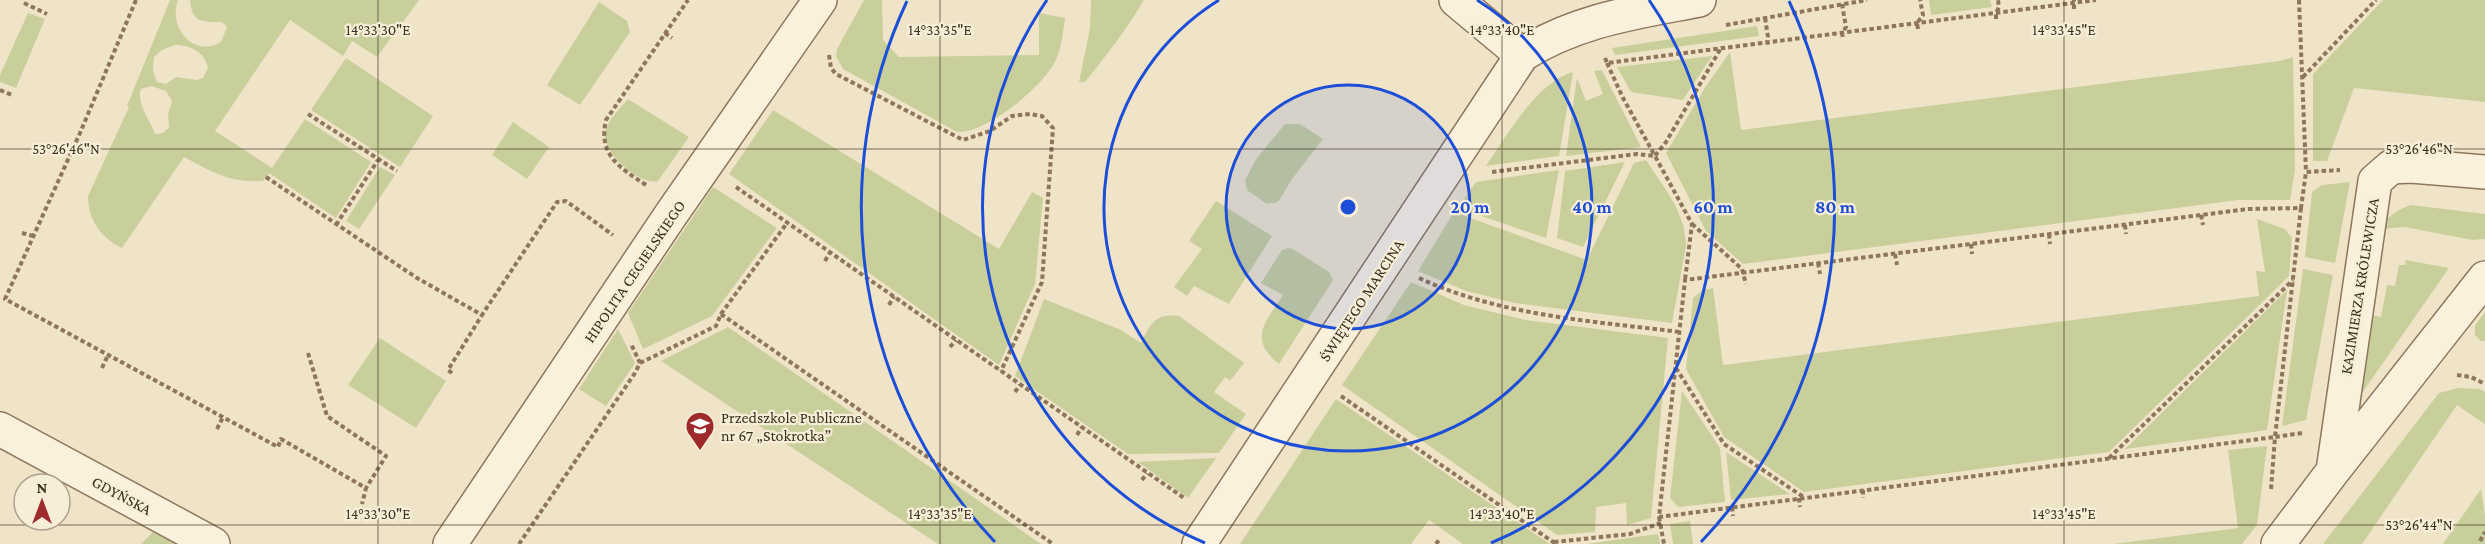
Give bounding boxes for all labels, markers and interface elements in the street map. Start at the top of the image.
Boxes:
text: 14°33'30"E [346,22,410,38]
text: 14°33'35"E [908,22,972,38]
text: 14°33'40"E [1470,22,1534,38]
text: 14°33'45"E [2032,22,2096,38]
text: 53°26'46"N [32,141,100,157]
text: 53°26'46"N [2385,141,2453,157]
street label: KAZIMIERZA KRÓLEWICZA [2337,196,2382,376]
street label: HIPOLITA CEGIELSKIEGO [580,197,688,346]
centre of rings [1338,197,1358,217]
text: 20 m [1451,197,1490,217]
text: 40 m [1572,197,1612,217]
text: 60 m [1693,197,1733,217]
text: 80 m [1815,197,1856,217]
street label: ŚWIĘTEGO MARCINA [1316,235,1408,365]
place label: Przedszkole Publiczne nr 67 „Stokrotka” [721,409,862,444]
school or university icon: Przedszkole Publiczne nr 67 „Stokrotka” [684,410,716,452]
north arrow [12,472,72,532]
street label: GDYŃSKA [89,473,155,519]
text: N [37,479,48,496]
text: 14°33'30"E [346,506,410,522]
text: 14°33'35"E [908,506,972,522]
text: 14°33'40"E [1470,506,1534,522]
text: 14°33'45"E [2032,506,2096,522]
text: 53°26'44"N [2385,517,2453,533]

